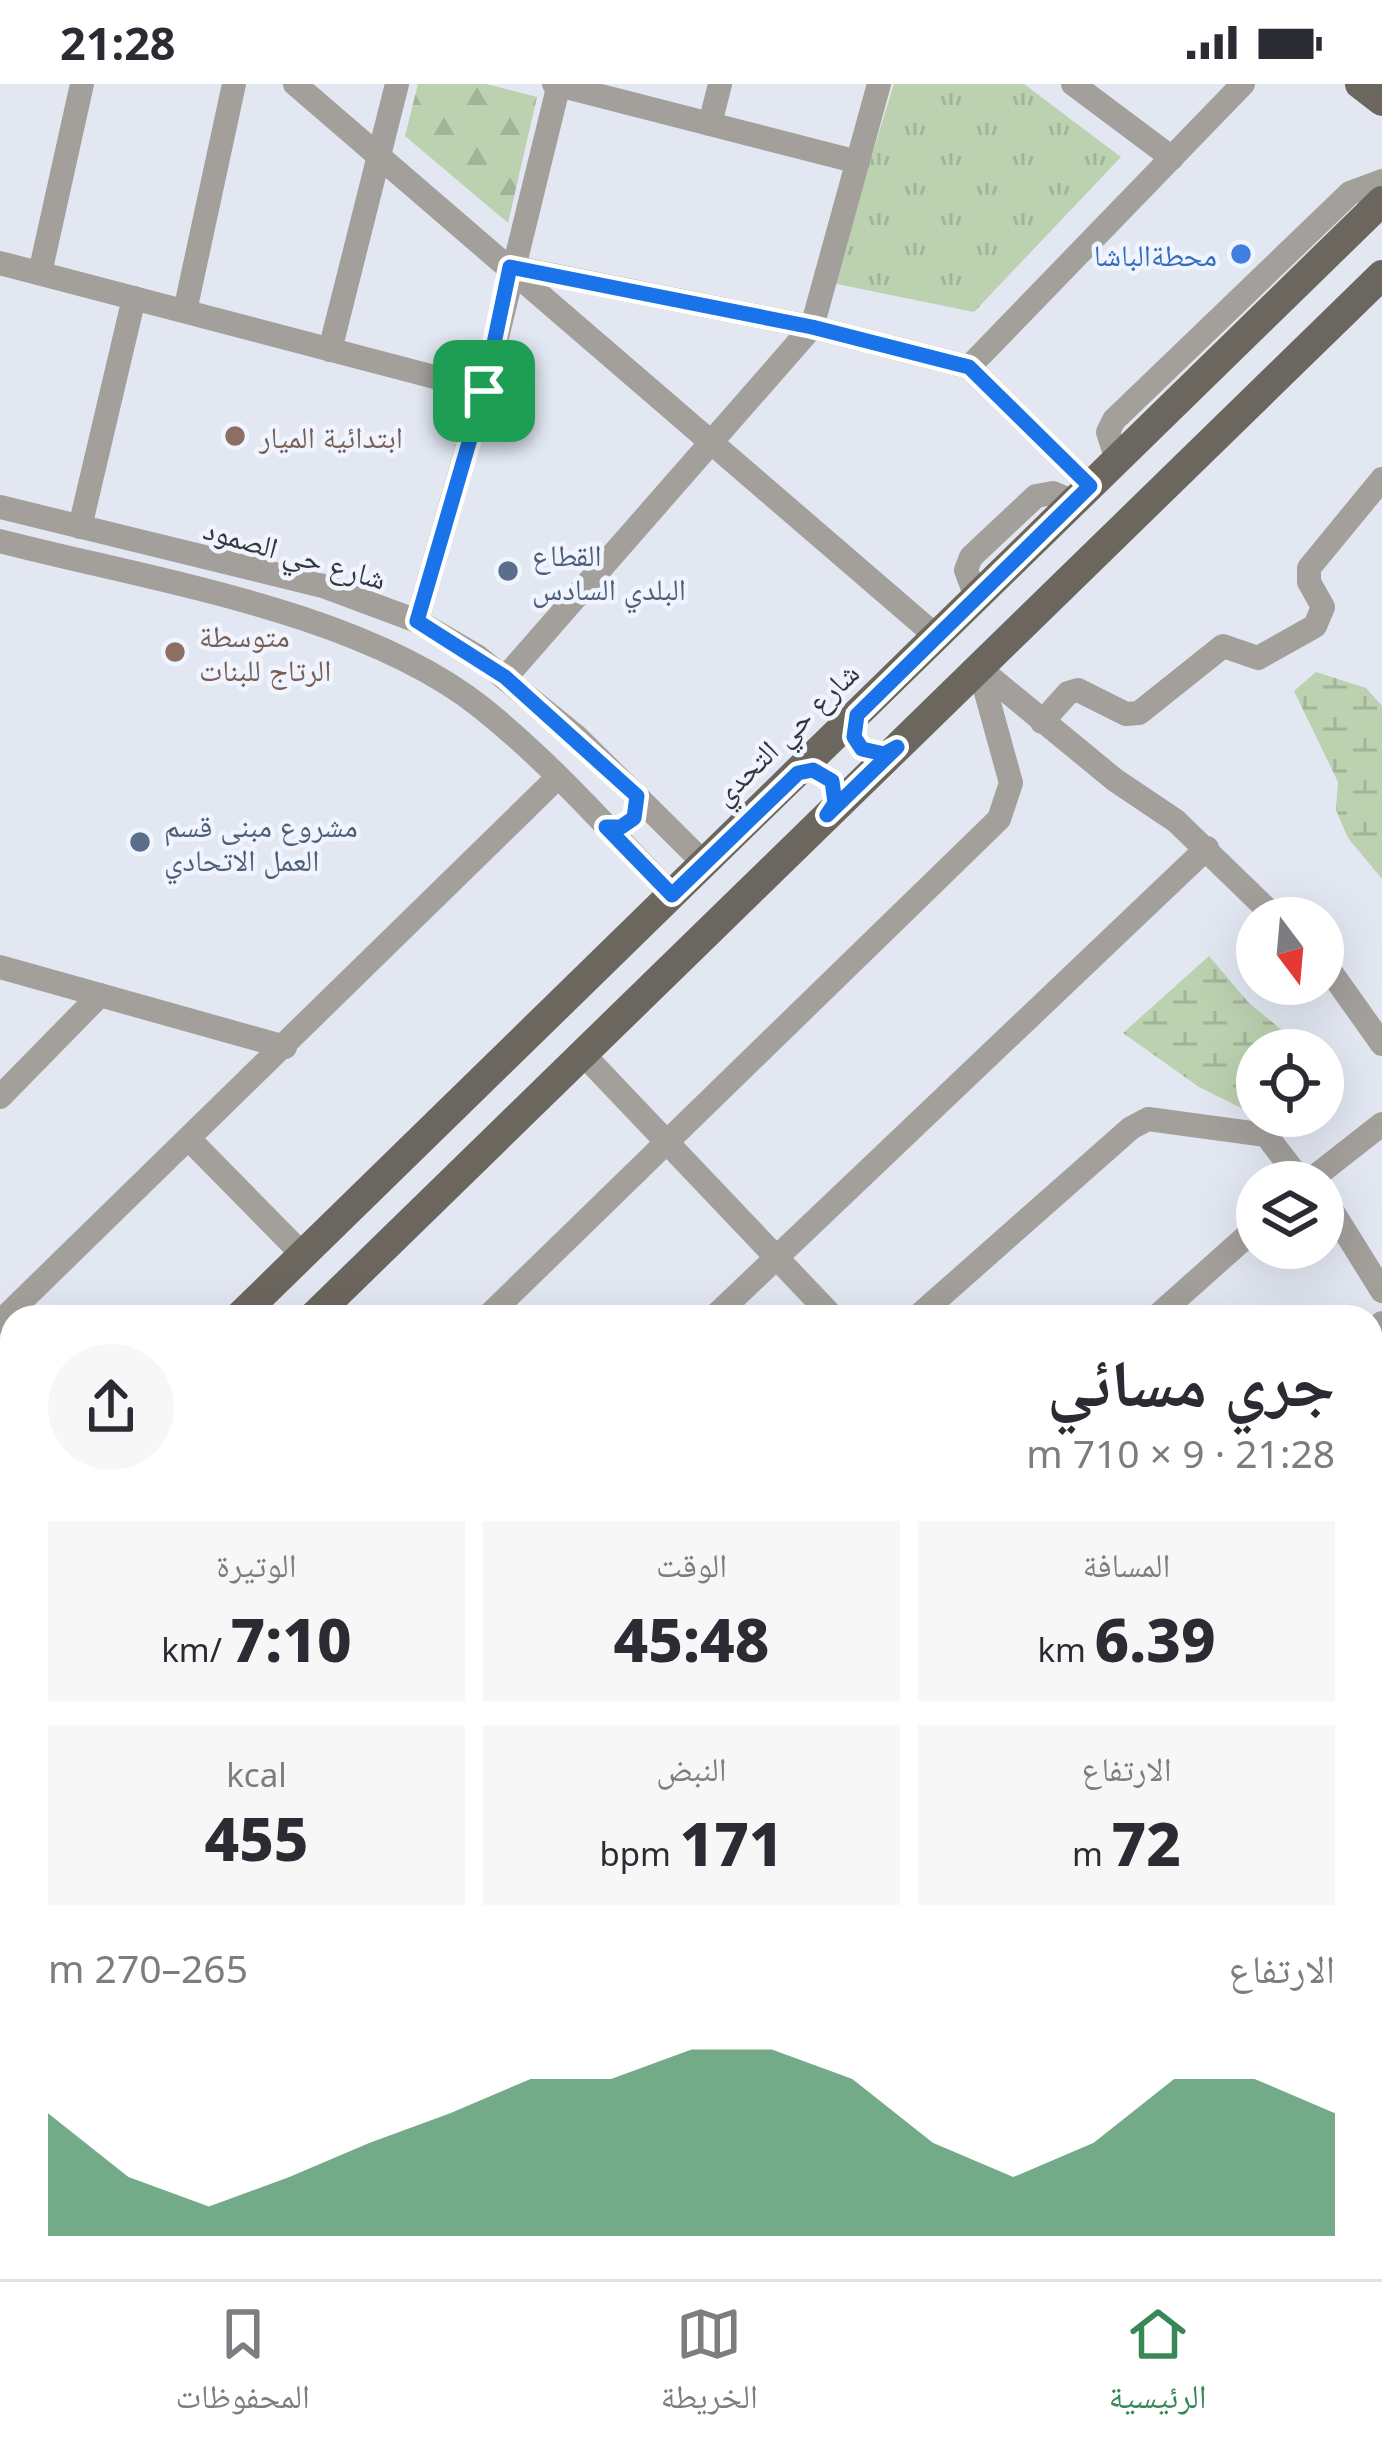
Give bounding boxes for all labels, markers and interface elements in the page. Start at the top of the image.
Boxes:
text: 21:28 [60,12,176,73]
place label: محطةالباشا [1094,234,1217,275]
marker: محطةالباشا [1228,241,1254,267]
pin [433,340,535,442]
icon: arrive [451,358,517,424]
place label: ابتدائية الميار [258,416,403,457]
marker: ابتدائية الميار [222,423,248,449]
street label: شارع حي الصمود [198,507,391,603]
place label: القطاع البلدي السادس [532,534,686,613]
marker: القطاع البلدي السادس [495,558,521,584]
place label: متوسطة الرتاج للبنات [199,615,331,690]
marker: متوسطة الرتاج للبنات [162,639,188,665]
street label: شارع حي التحدي [703,652,871,817]
place label: مشروع مبنى قسم العمل الاتحادي [164,805,358,884]
marker: مشروع مبنى قسم العمل الاتحادي [127,829,153,855]
north arrow [1236,897,1344,1005]
map controls [1236,897,1344,1269]
button: locate [1236,1029,1344,1137]
button: layers [1236,1161,1344,1269]
text: جري مسائي [1047,1336,1335,1426]
button: share [48,1344,174,1470]
text: 21:28 · 9 × 710 m [1026,1426,1335,1479]
text: الوتيرة [216,1542,297,1587]
text: الوقت [656,1542,727,1587]
text: المسافة [1083,1542,1170,1587]
text: 7:10 [231,1598,352,1680]
text: 45:48 [614,1598,769,1680]
text: 6.39 [1094,1598,1216,1680]
text: /km [161,1627,231,1672]
text: km [1037,1627,1094,1672]
text: النبض [656,1746,727,1791]
text: الارتفاع [1081,1746,1172,1791]
text: kcal [226,1752,287,1797]
text: 455 [204,1797,309,1879]
text: 171 [680,1802,784,1884]
text: 72 [1112,1802,1181,1884]
text: bpm [599,1831,680,1876]
text: m [1072,1831,1112,1876]
text: 265–270 m [48,1941,248,1994]
text: الارتفاع [1229,1941,1335,1994]
tab: المحفوظات [175,2301,310,2429]
tab: الخريطة [661,2301,758,2429]
tab: الرئيسية [1109,2301,1207,2429]

